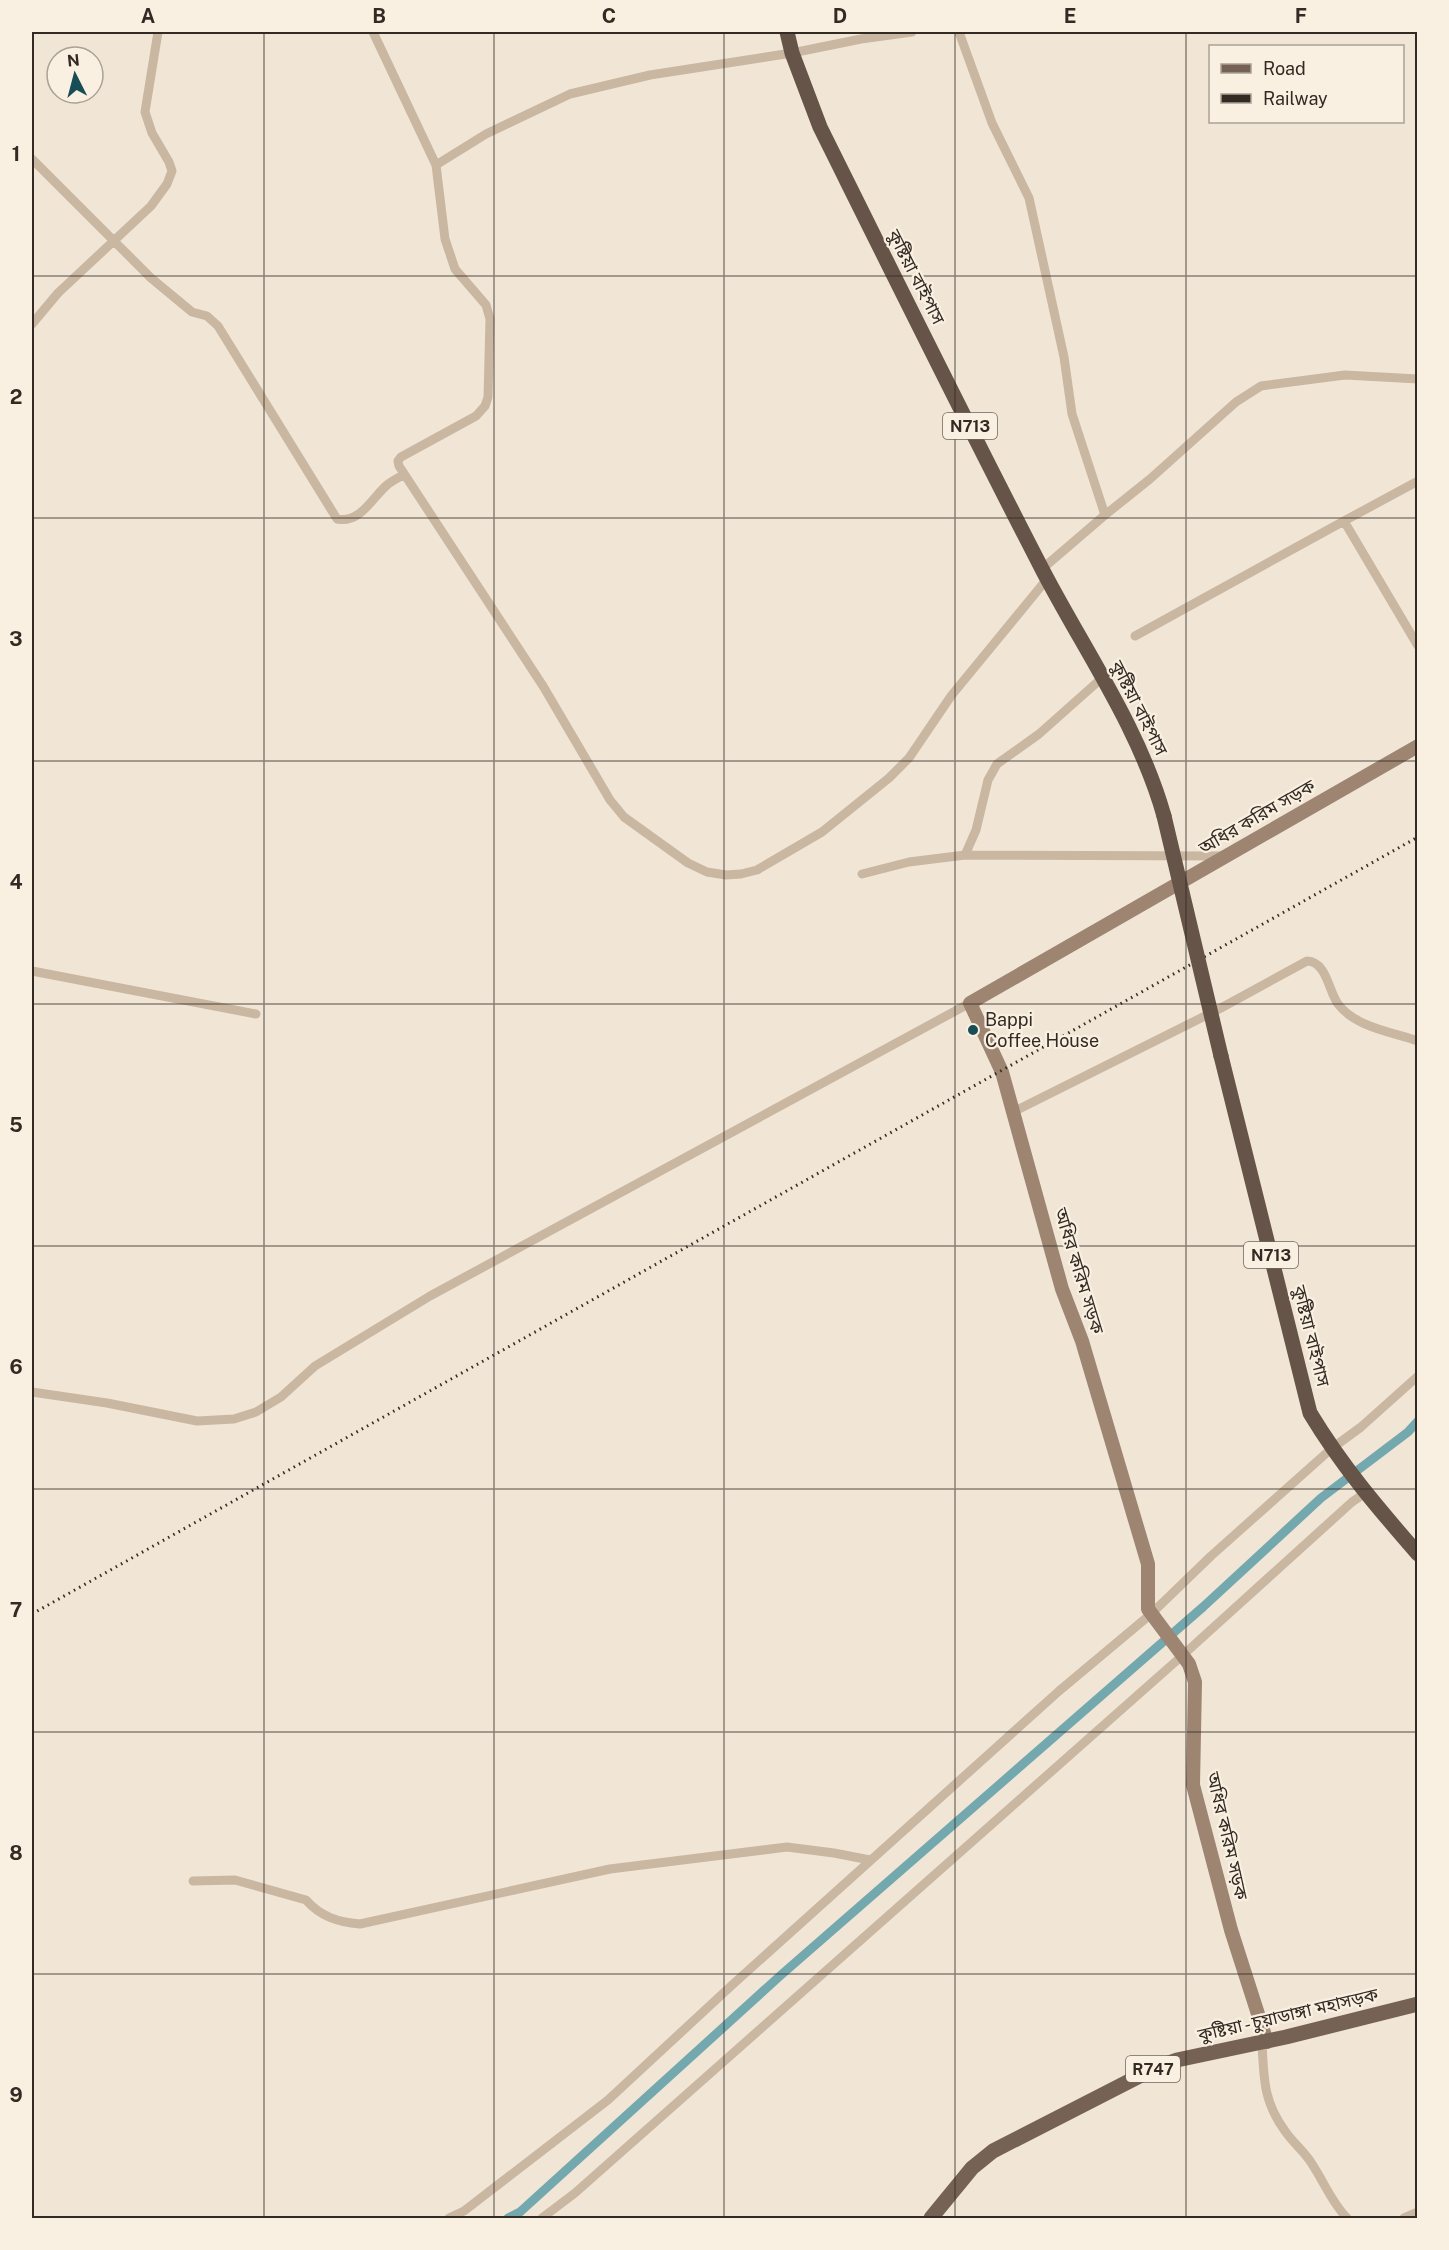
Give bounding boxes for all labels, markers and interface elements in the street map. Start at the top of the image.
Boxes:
text: A [141,4,155,28]
text: B [372,4,386,28]
text: C [602,4,616,28]
text: D [833,4,847,28]
text: E [1064,4,1076,28]
text: F [1295,4,1307,28]
north arrow [45,45,105,105]
legend [1209,45,1404,123]
text: N [66,50,81,71]
text: Road [1263,58,1306,79]
text: Railway [1263,88,1328,109]
text: 1 [12,142,20,166]
street label: কুষ্টিয়া বাইপাস [882,225,950,329]
text: 2 [10,385,22,409]
road number: N713 [943,413,997,439]
text: 3 [9,627,23,651]
street label: কুষ্টিয়া বাইপাস [1105,656,1173,760]
street label: অধির করিম সড়ক [1194,775,1319,859]
text: 4 [9,870,23,894]
place label: Bappi Coffee House [985,1009,1099,1051]
marker: Bappi Coffee House [966,1023,980,1037]
text: 5 [9,1113,23,1137]
street label: অধির করিম সড়ক [1050,1204,1109,1337]
road number: N713 [1244,1242,1298,1268]
street label: কুষ্টিয়া বাইপাস [1288,1282,1334,1390]
text: 6 [9,1355,23,1379]
text: 7 [10,1598,22,1622]
street label: অধির করিম সড়ক [1202,1769,1253,1902]
text: 8 [9,1841,23,1865]
street label: কুষ্টিয়া - চুয়াডাঙ্গা মহাসড়ক [1195,1983,1381,2047]
road number: R747 [1126,2056,1180,2082]
text: 9 [9,2083,23,2107]

